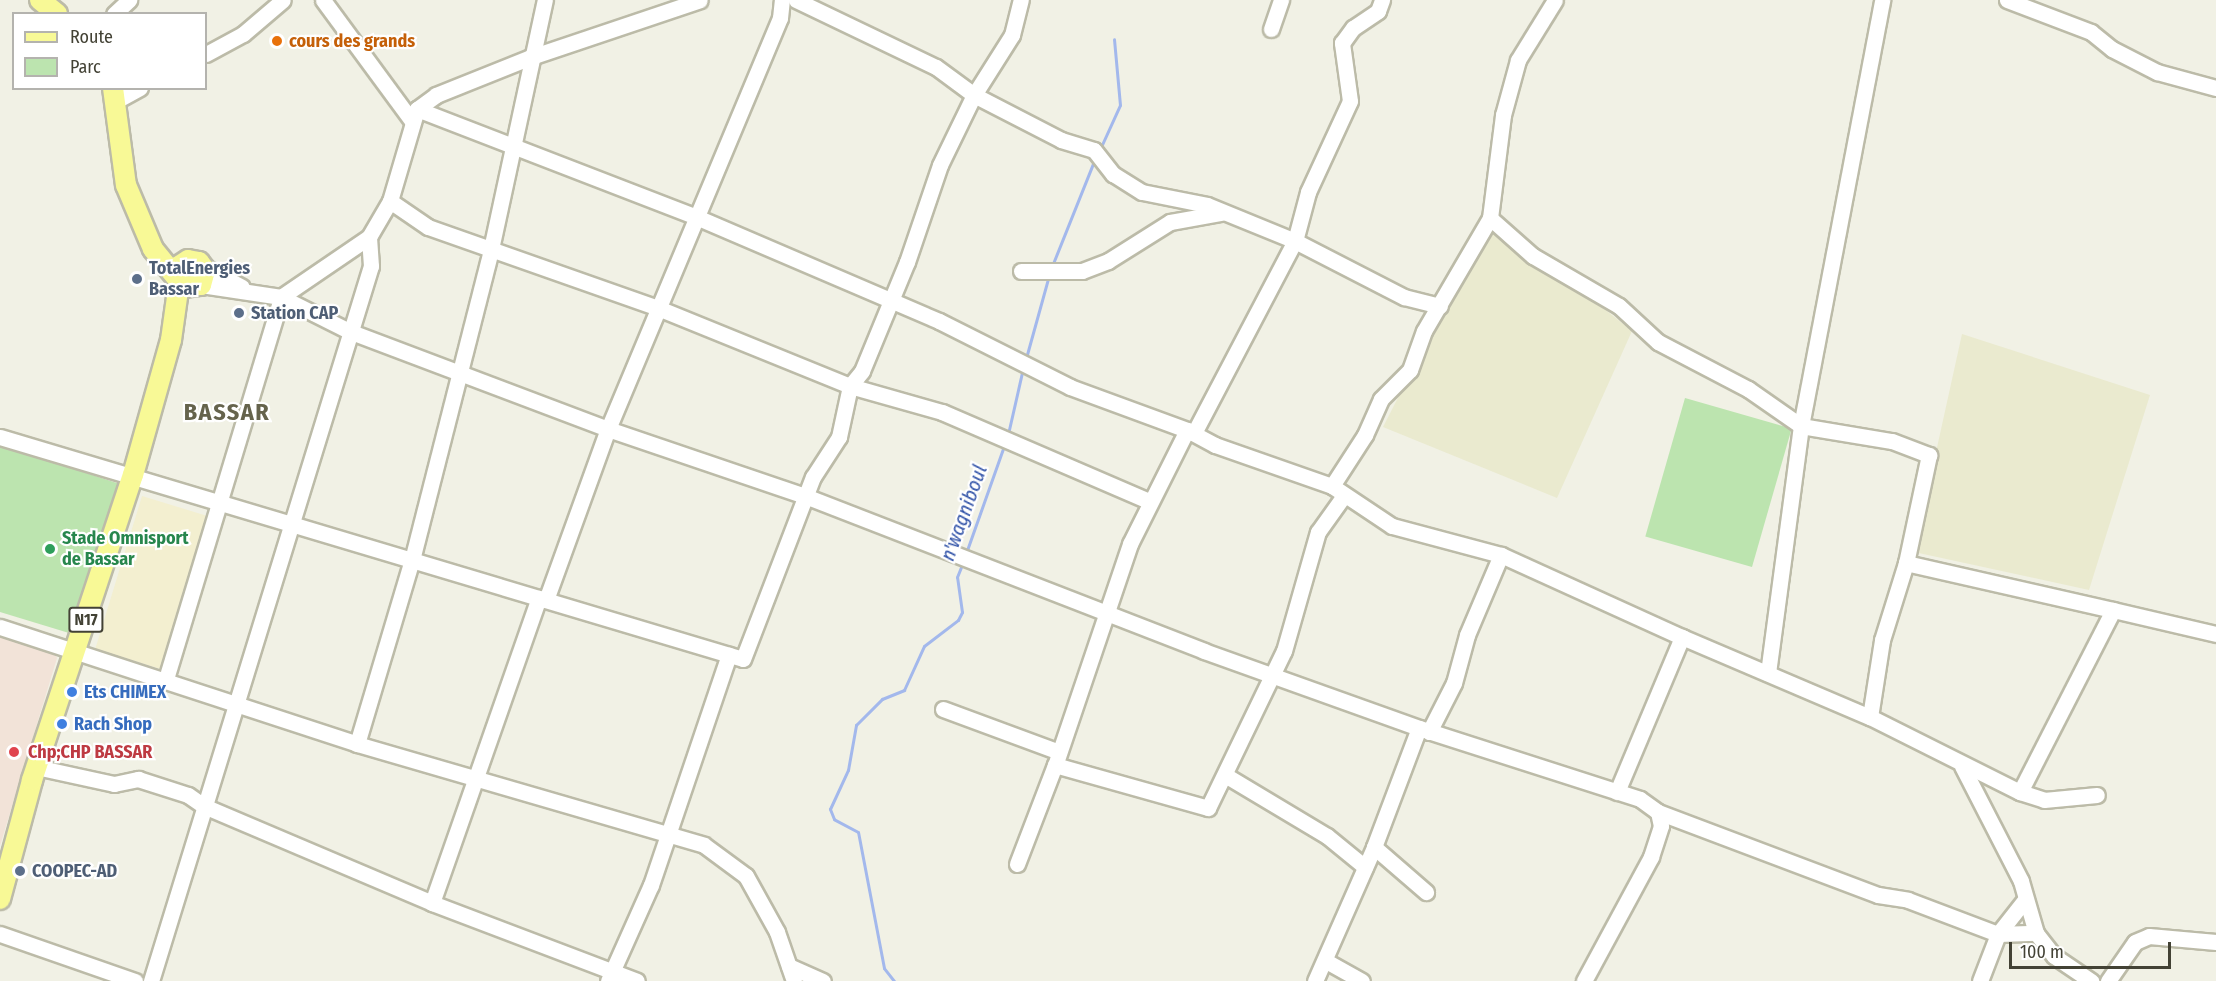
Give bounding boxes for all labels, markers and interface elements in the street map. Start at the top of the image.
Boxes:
legend [12,12,207,90]
text: Route [70,26,113,48]
place label: cours des grands [289,30,415,52]
marker: cours des grands [270,34,284,48]
text: Parc [70,56,101,78]
place label: TotalEnergies Bassar [149,258,250,300]
marker: TotalEnergies Bassar [130,272,144,286]
place label: Station CAP [251,302,338,324]
marker: Station CAP [232,306,246,320]
district label: BASSAR [184,399,270,427]
water label: n'wagniboul [936,462,992,564]
place label: Stade Omnisport de Bassar [62,528,188,570]
marker: Stade Omnisport de Bassar [43,542,57,556]
road number: N17 [68,607,104,633]
place label: Ets CHIMEX [84,681,166,703]
marker: Ets CHIMEX [65,685,79,699]
place label: Rach Shop [74,713,152,735]
marker: Rach Shop [55,717,69,731]
place label: Chp;CHP BASSAR [28,741,152,763]
marker: Chp;CHP BASSAR [5,743,23,761]
place label: COOPEC-AD [32,860,117,882]
marker: COOPEC-AD [13,864,27,878]
scale bar [2012,930,2174,968]
text: 100 m [2020,941,2064,963]

